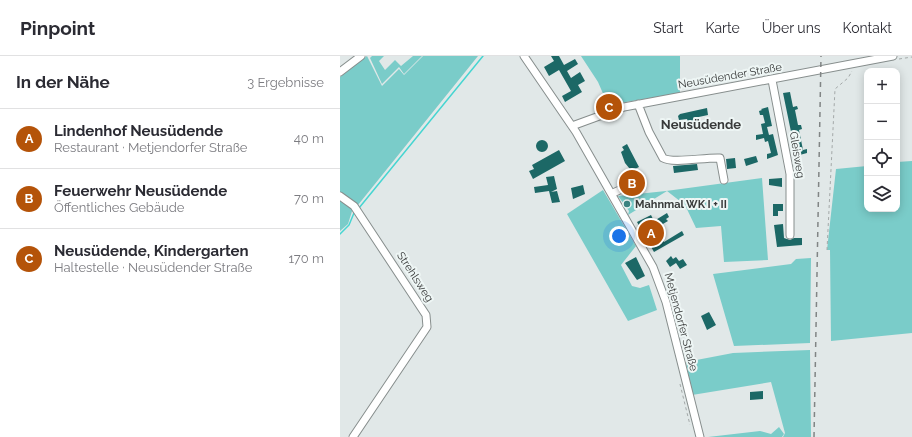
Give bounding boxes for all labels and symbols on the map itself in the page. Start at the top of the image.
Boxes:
street label: Neusüdender Straße [677,60,783,92]
pin: C [596,92,622,122]
district label: Neusüdende [661,117,741,132]
street label: Gleisweg [787,131,807,179]
pin: B [619,168,645,198]
place label: Mahnmal WK I + II [635,198,727,211]
marker: Mahnmal WK I + II [622,199,632,209]
pin: A [638,218,664,248]
your location [609,226,629,246]
street label: Strehlsweg [394,250,436,304]
street label: Metjendorfer Straße [662,271,701,373]

